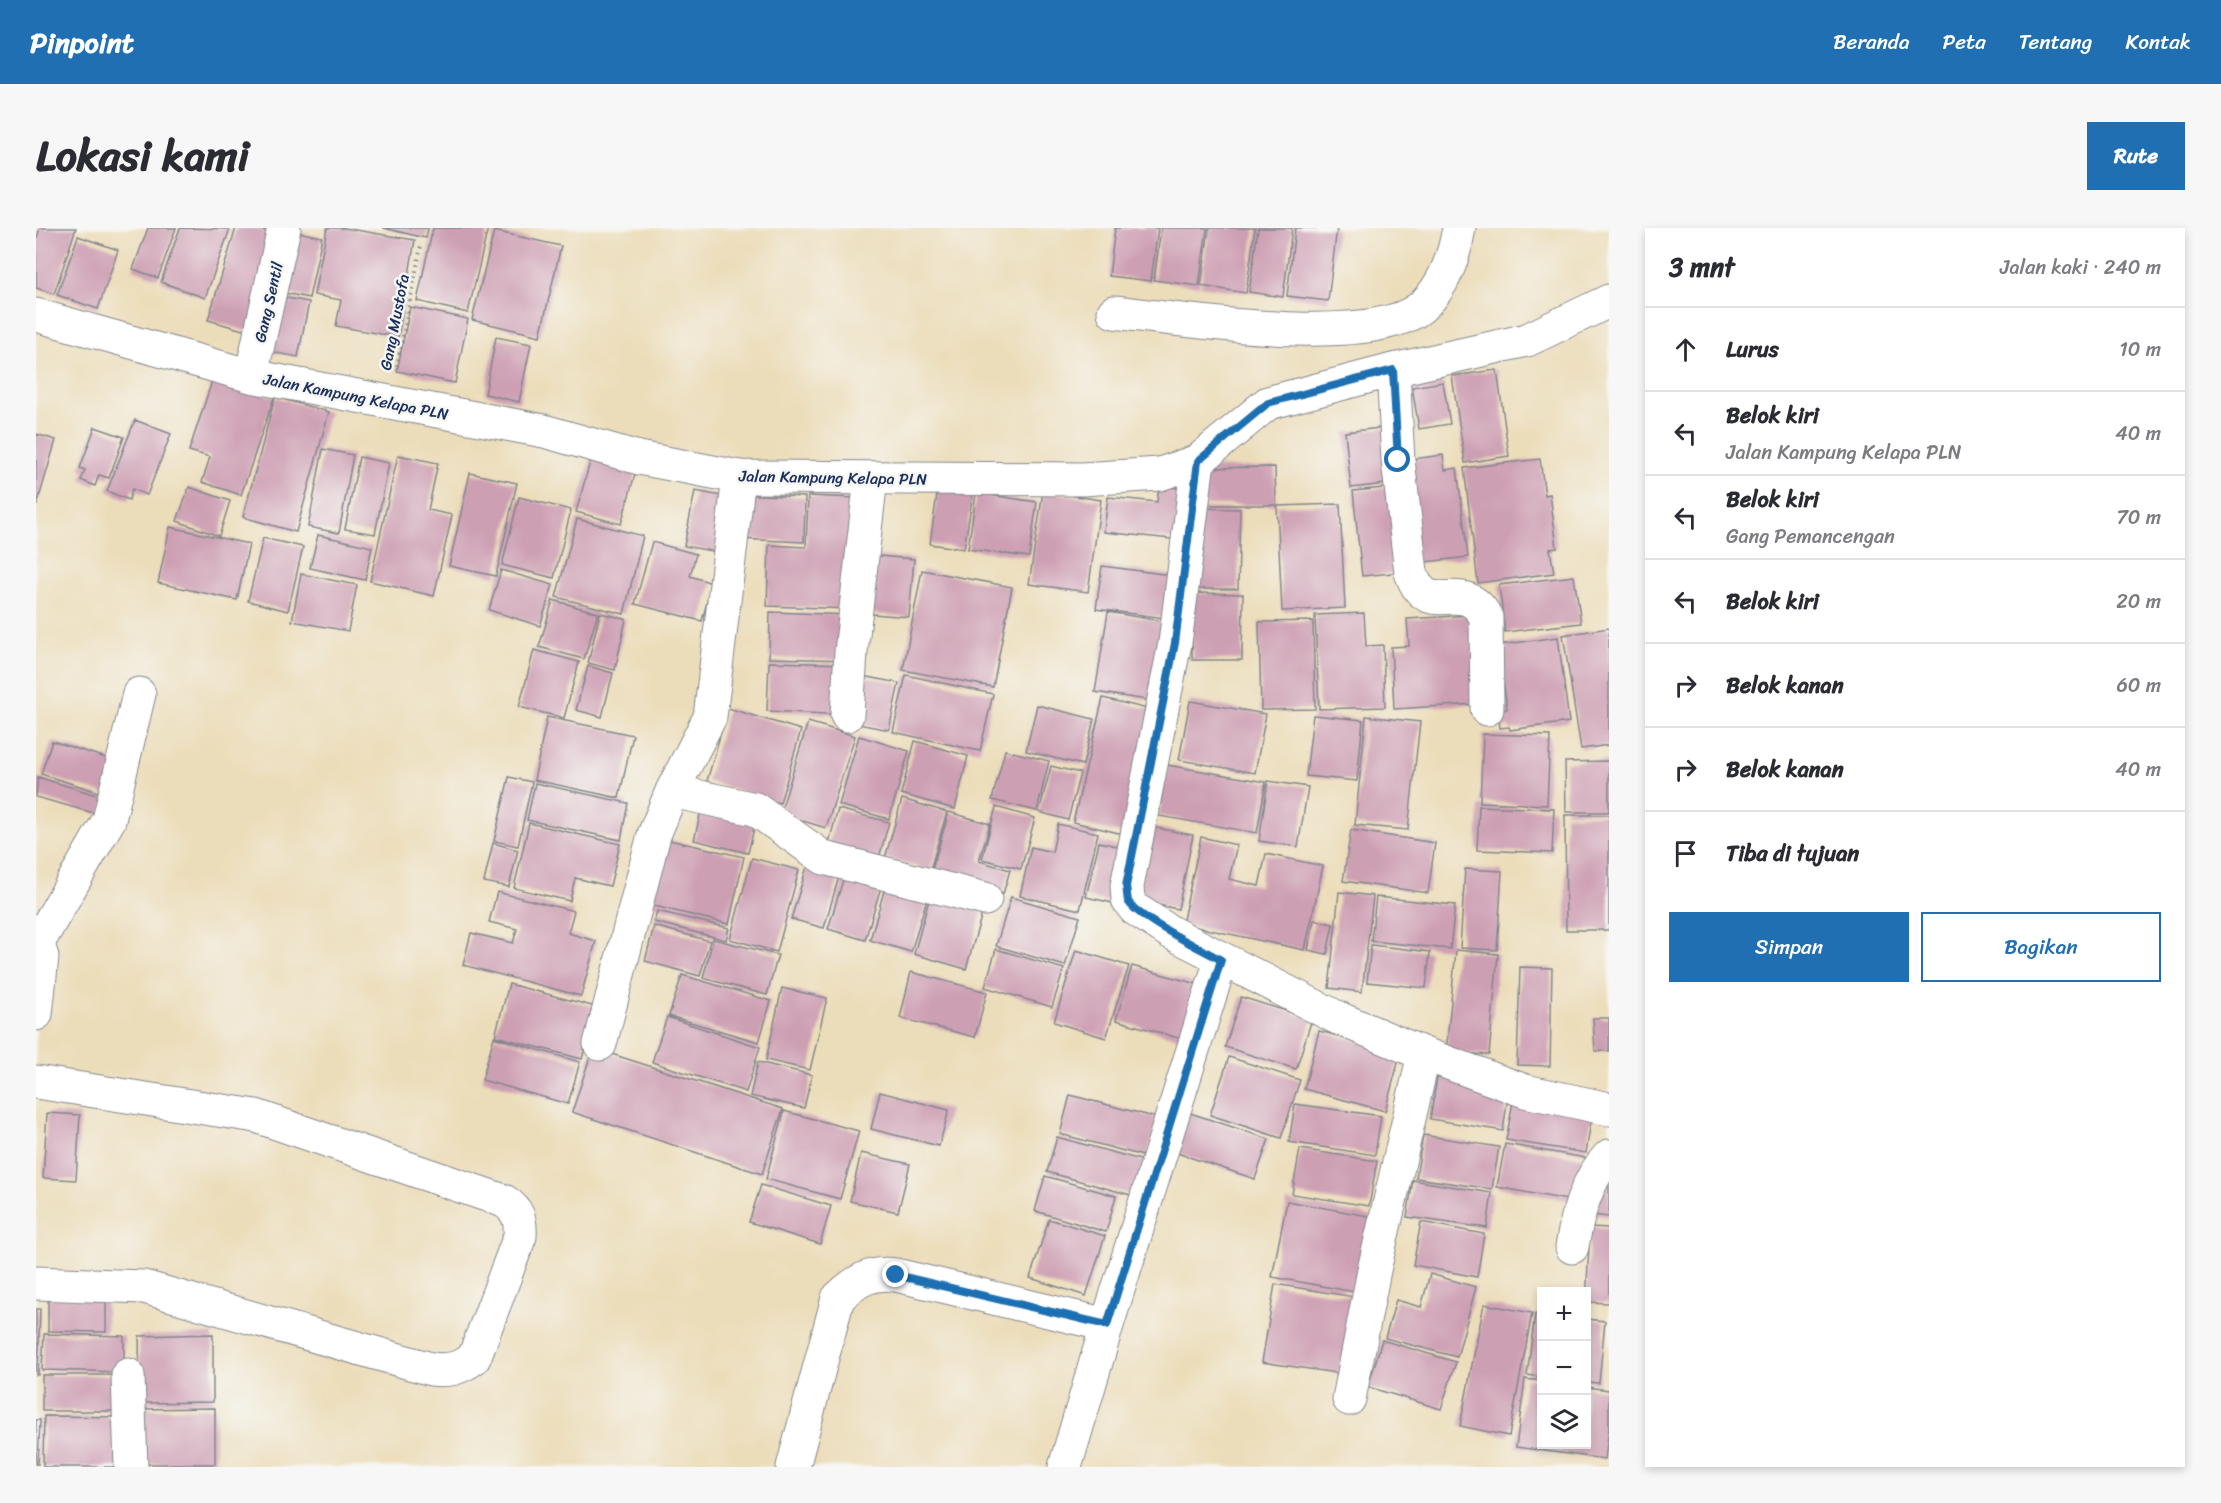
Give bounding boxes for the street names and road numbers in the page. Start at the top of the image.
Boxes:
street label: Gang Sentil [245,259,292,345]
street label: Gang Mustofa [371,271,418,373]
street label: Jalan Kampung Kelapa PLN [260,364,451,429]
street label: Jalan Kampung Kelapa PLN [738,461,927,494]

